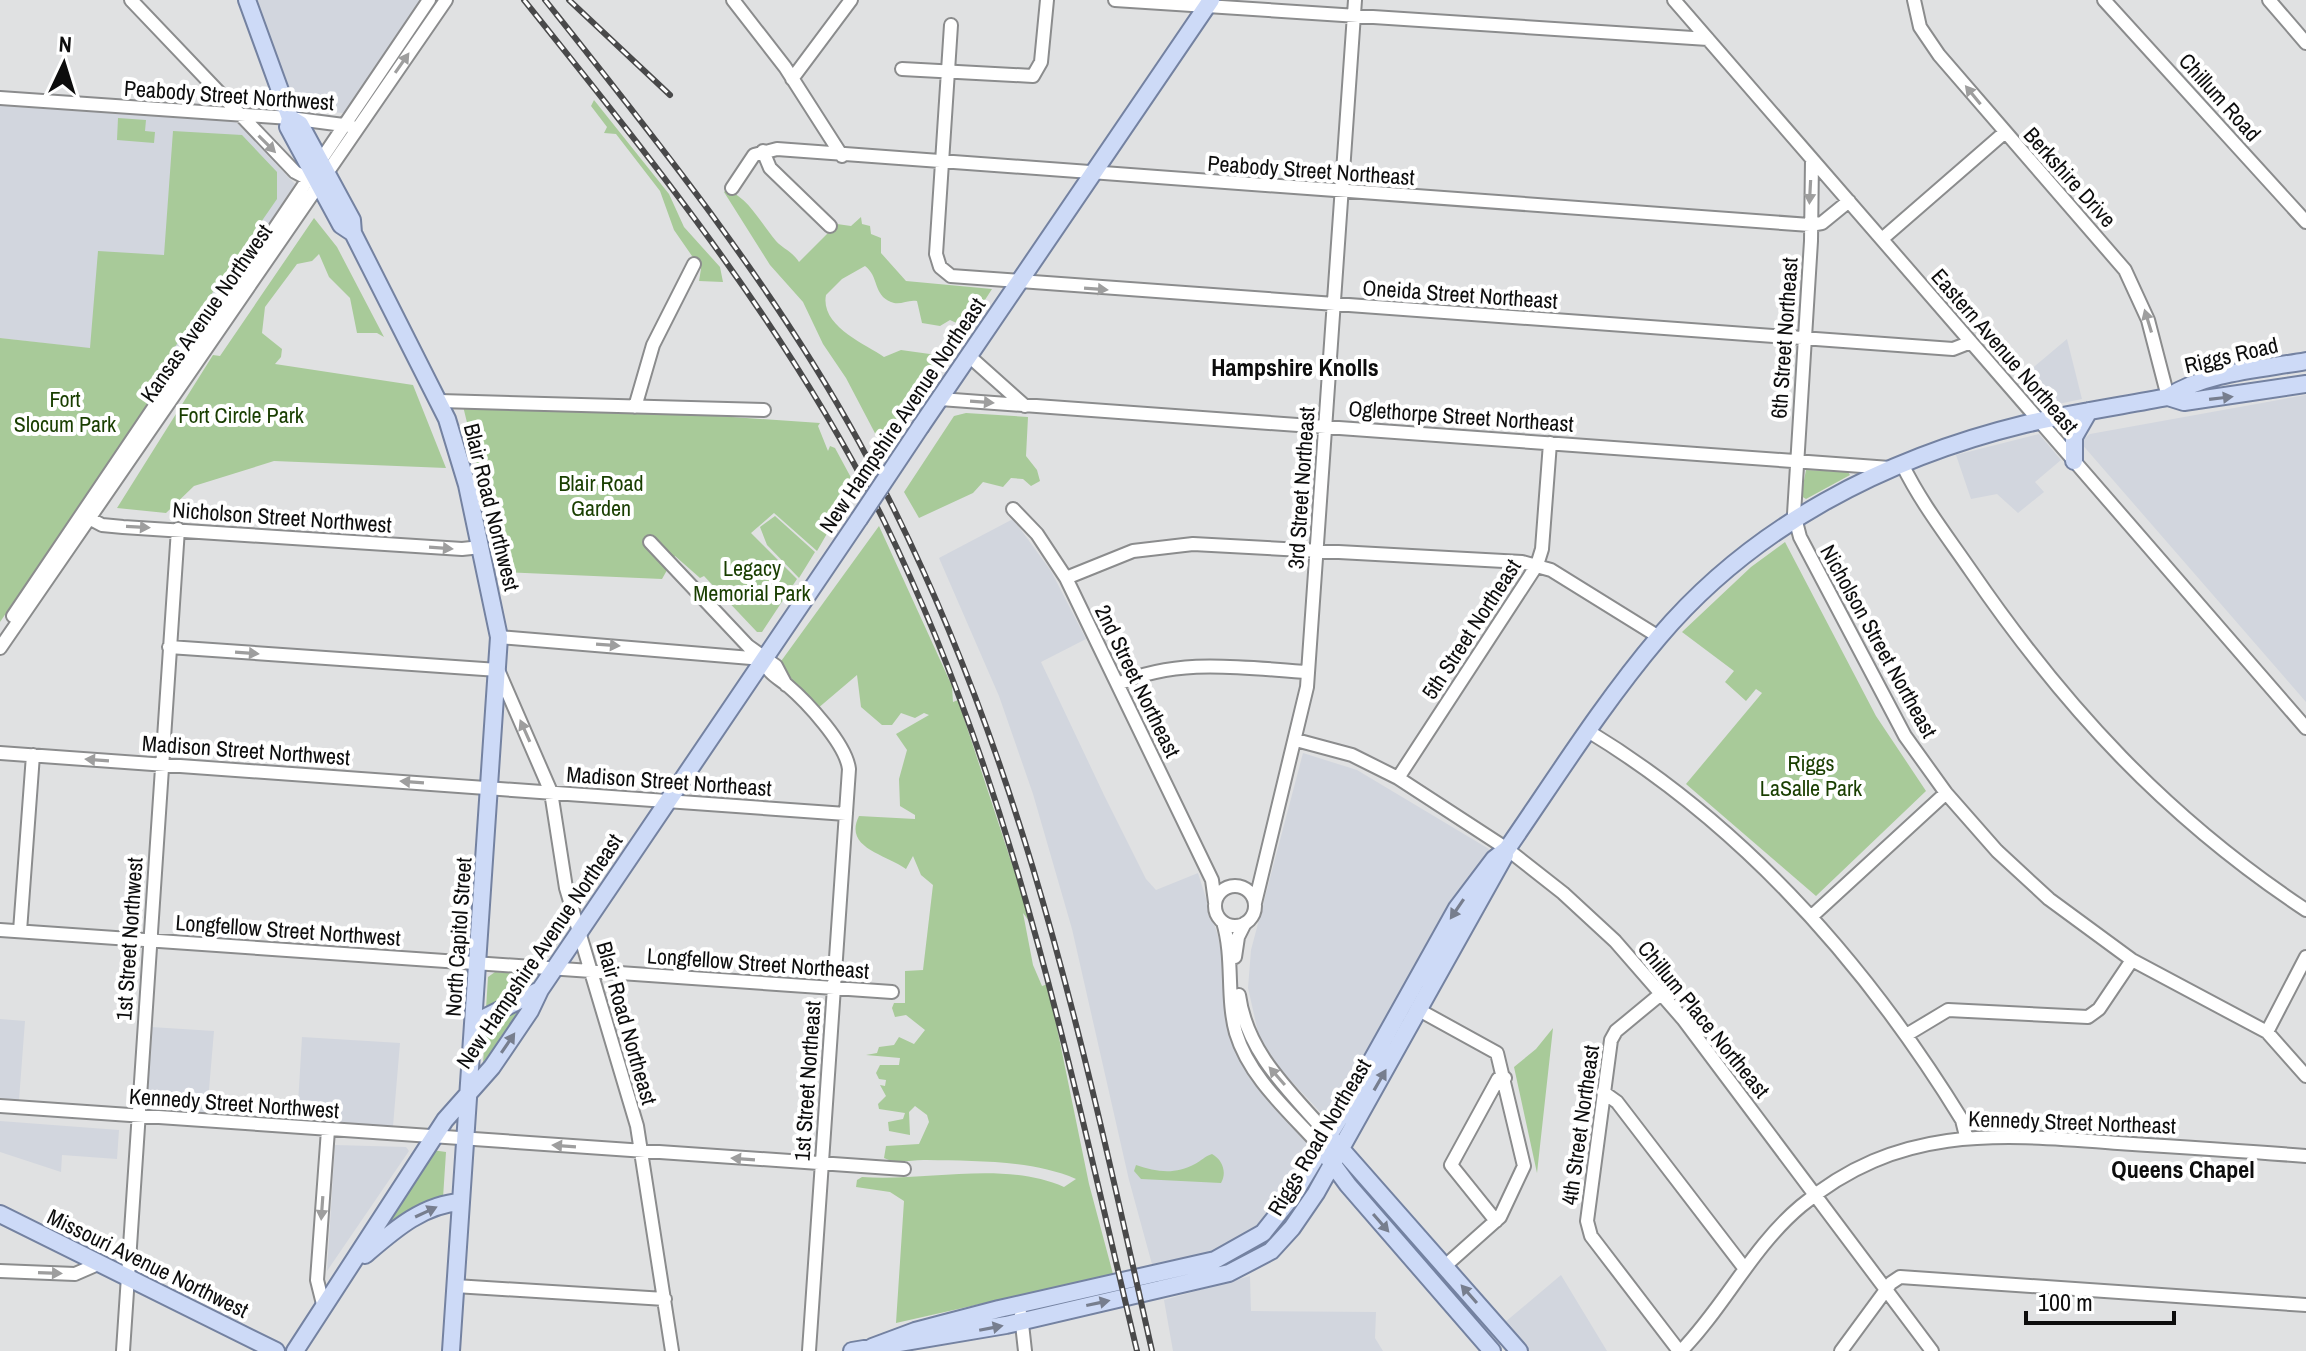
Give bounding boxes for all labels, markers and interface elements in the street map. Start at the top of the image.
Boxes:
north arrow [24,24,104,104]
text: N [58,29,73,59]
street label: Chillum Road [2172,46,2268,148]
one-way arrow [394,53,409,74]
street label: Peabody Street Northwest [123,73,335,117]
one-way arrow [1965,86,1982,106]
street label: Berkshire Drive [2017,120,2123,234]
one-way arrow [257,134,276,153]
street label: Peabody Street Northeast [1206,148,1416,192]
one-way arrow [1804,180,1817,205]
street label: Kansas Avenue Northwest [133,218,279,408]
street label: 6th Street Northeast [1763,256,1805,420]
street label: Eastern Avenue Northeast [1925,262,2085,440]
street label: Oneida Street Northeast [1361,272,1559,316]
one-way arrow [1084,283,1109,296]
street label: New Hampshire Avenue Northeast [812,292,992,538]
one-way arrow [2141,309,2154,333]
street label: Riggs Road [2181,330,2281,380]
district label: Hampshire Knolls [1211,351,1379,383]
park label: Fort Slocum Park [14,384,117,439]
one-way arrow [2209,391,2234,404]
street label: Oglethorpe Street Northeast [1347,393,1575,439]
one-way arrow [970,396,995,409]
park label: Fort Circle Park [178,400,305,430]
street label: 3rd Street Northeast [1280,406,1322,570]
street label: Blair Road Northwest [457,420,527,594]
park label: Blair Road Garden [558,468,644,523]
street label: Nicholson Street Northwest [171,494,393,540]
one-way arrow [126,521,151,534]
street label: Nicholson Street Northeast [1813,539,1945,743]
one-way arrow [429,542,454,555]
park label: Legacy Memorial Park [693,553,812,608]
street label: 5th Street Northeast [1414,553,1528,705]
street label: 2nd Street Northeast [1088,600,1188,762]
one-way arrow [596,639,621,652]
one-way arrow [235,647,260,660]
one-way arrow [519,719,532,743]
street label: Madison Street Northwest [141,728,351,772]
park label: Riggs LaSalle Park [1760,748,1863,803]
one-way arrow [84,753,109,766]
street label: Madison Street Northeast [565,759,773,803]
one-way arrow [399,775,424,788]
street label: New Hampshire Avenue Northeast [449,828,629,1074]
street label: 1st Street Northwest [108,856,150,1022]
street label: North Capitol Street [437,856,479,1018]
one-way arrow [1450,898,1465,920]
street label: Longfellow Street Northwest [174,907,402,953]
street label: Chillum Place Northeast [1631,934,1777,1104]
street label: Blair Road Northeast [589,938,665,1108]
street label: Longfellow Street Northeast [646,940,870,986]
street label: 1st Street Northeast [786,1000,828,1162]
one-way arrow [500,1033,515,1054]
street label: 4th Street Northeast [1554,1043,1606,1207]
street label: Riggs Road Northeast [1260,1053,1378,1221]
one-way arrow [1269,1066,1286,1086]
one-way arrow [1373,1069,1387,1091]
street label: Kennedy Street Northwest [128,1081,340,1125]
street label: Kennedy Street Northeast [1968,1103,2176,1141]
one-way arrow [551,1139,576,1152]
one-way arrow [731,1152,756,1165]
district label: Queens Chapel [2111,1153,2255,1185]
one-way arrow [315,1196,328,1221]
street label: Missouri Avenue Northwest [42,1201,254,1325]
one-way arrow [415,1205,438,1219]
one-way arrow [1372,1213,1389,1233]
one-way arrow [38,1266,63,1279]
scale bar [2026,1275,2174,1325]
one-way arrow [1461,1284,1479,1303]
text: 100 m [2038,1286,2093,1318]
one-way arrow [1086,1296,1111,1309]
one-way arrow [979,1321,1004,1334]

